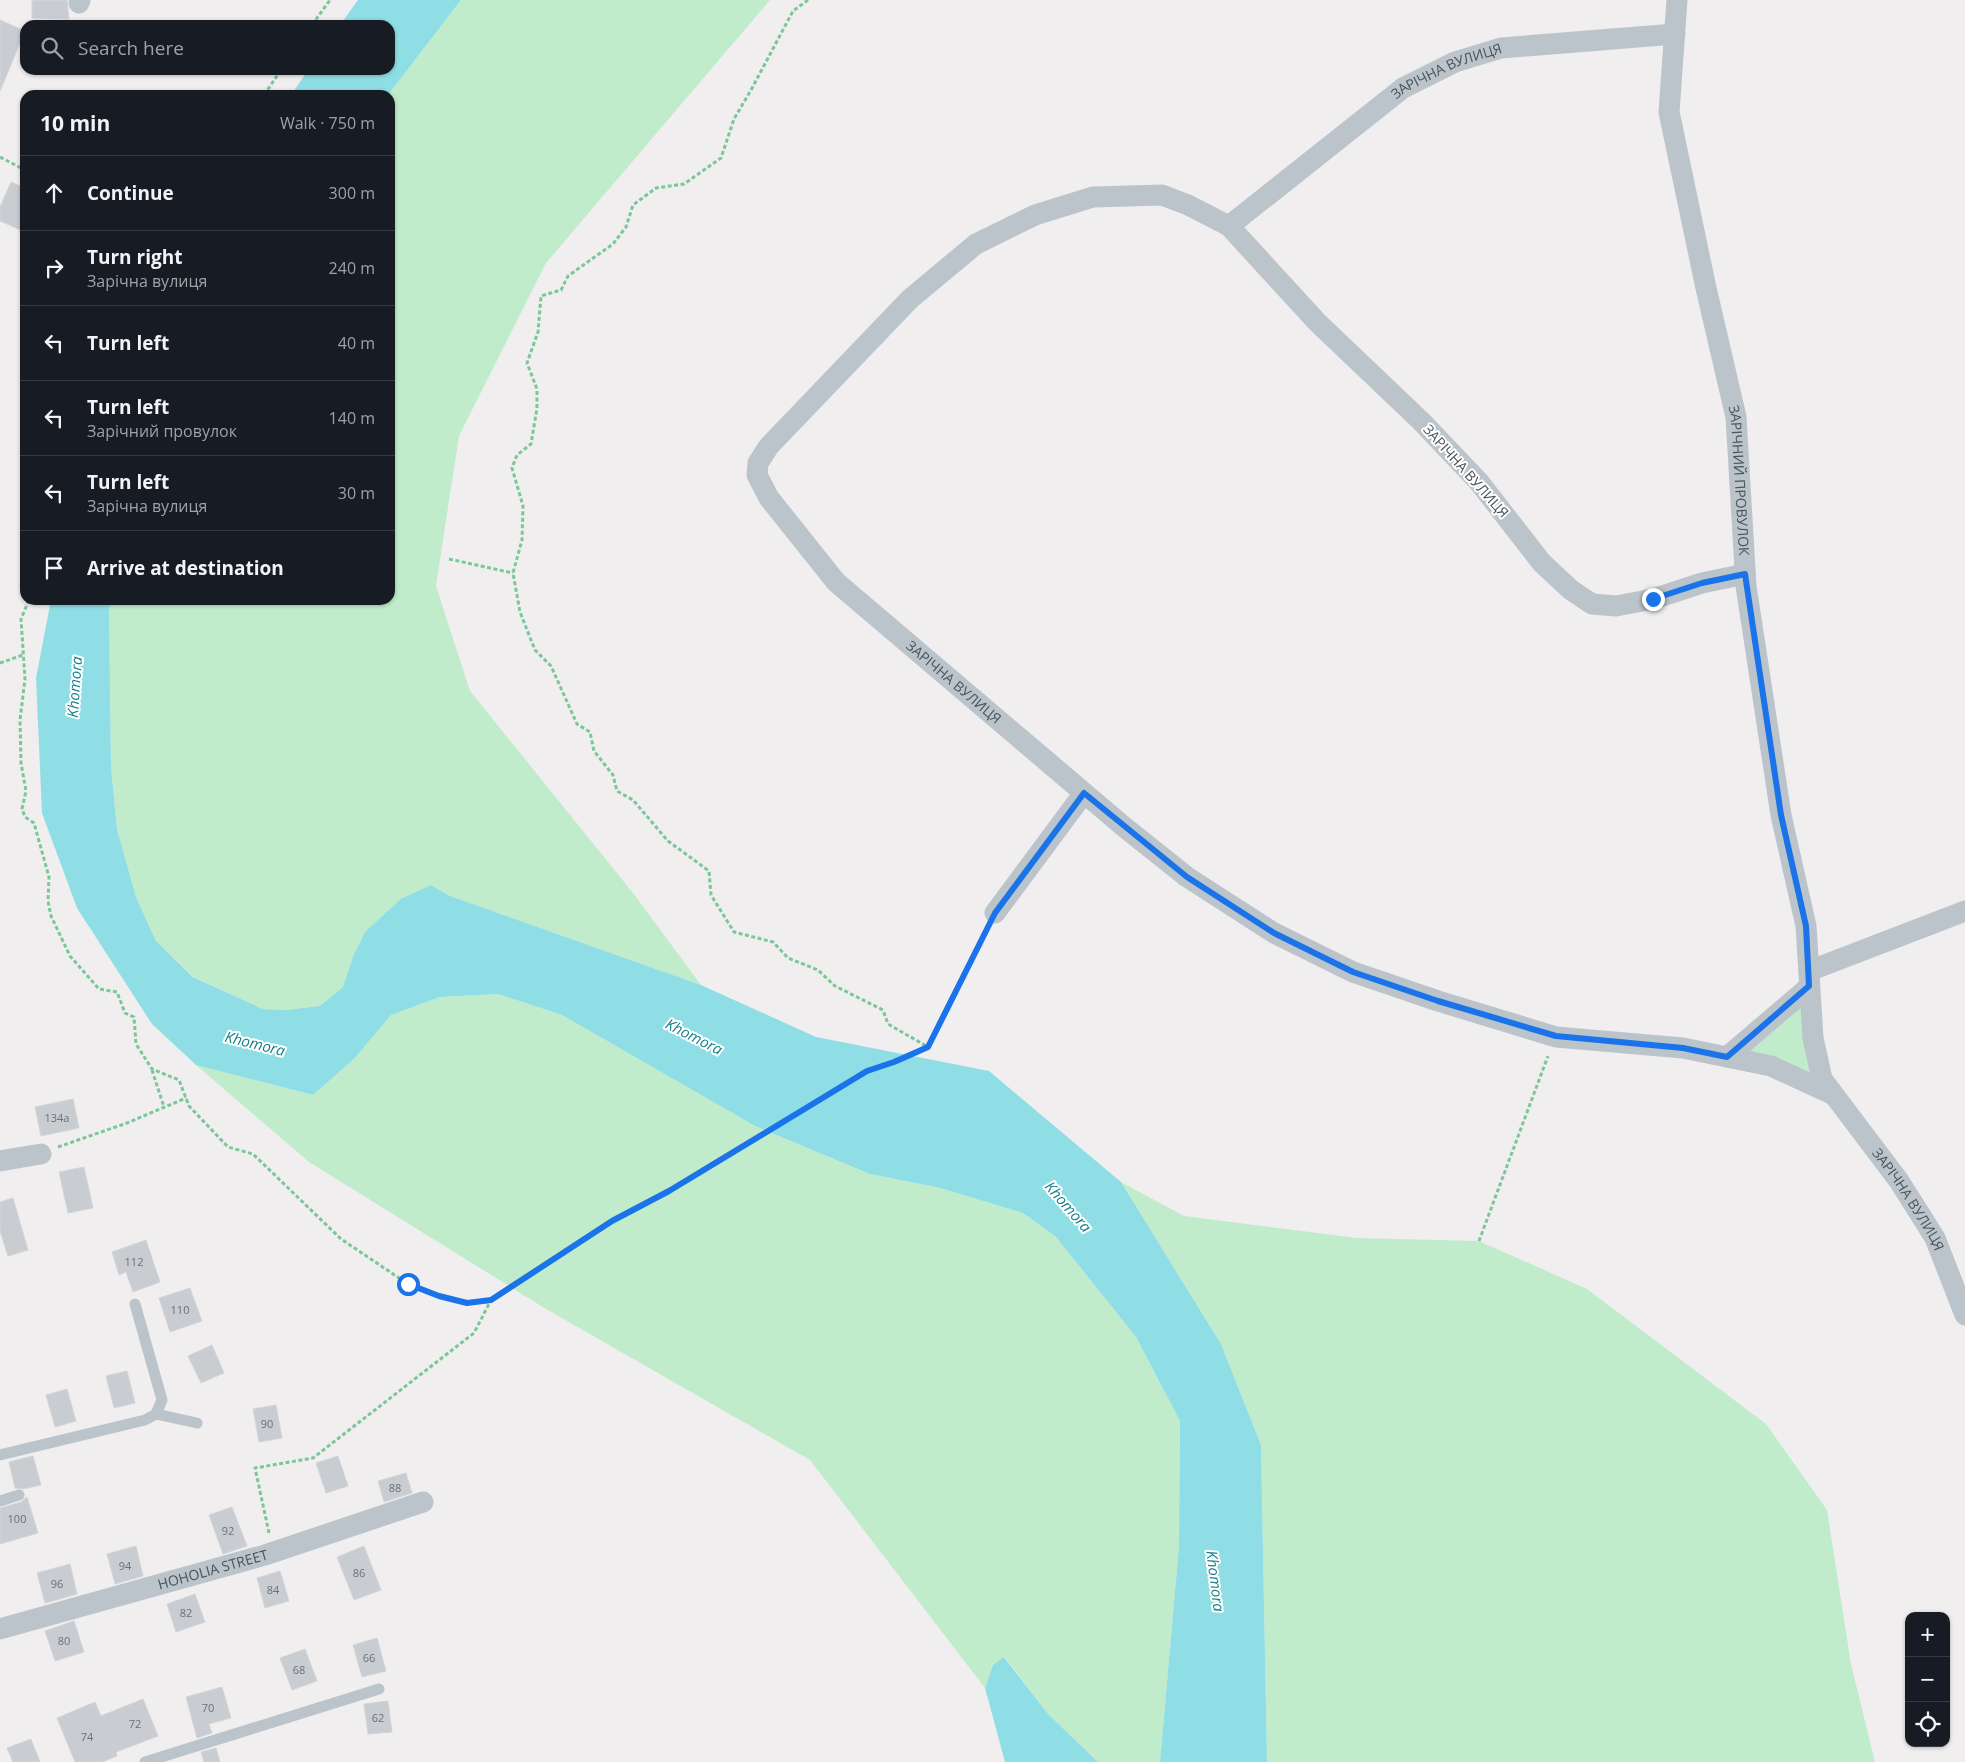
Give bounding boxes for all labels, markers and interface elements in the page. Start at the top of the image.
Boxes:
search box [20,20,395,75]
icon: search [38,34,66,62]
text: Search here [78,35,184,61]
street label: ЗАРІЧНА ВУЛИЦЯ [1387,38,1504,103]
text: 10 min [40,109,110,137]
text: Walk · 750 m [280,112,375,134]
icon: ahead [40,179,68,207]
text: Continue [87,180,174,206]
text: 300 m [329,182,375,204]
text: Turn right [87,244,182,270]
icon: right [40,254,68,282]
text: 240 m [329,257,375,279]
text: Зарічна вулиця [87,270,207,292]
icon: left [40,329,68,357]
text: Turn left [87,330,169,356]
text: 40 m [338,332,375,354]
text: Turn left [87,394,169,420]
street label: ЗАРІЧНИЙ ПРОВУЛОК [1725,403,1754,557]
icon: left [40,404,68,432]
text: 140 m [329,407,375,429]
text: Зарічний провулок [87,420,237,442]
street label: ЗАРІЧНА ВУЛИЦЯ [1419,420,1513,521]
text: Turn left [87,469,169,495]
icon: left [40,479,68,507]
text: 30 m [338,482,375,504]
text: Зарічна вулиця [87,495,207,517]
icon: arrive [40,554,68,582]
text: Arrive at destination [87,555,284,581]
route end [1642,588,1665,611]
street label: ЗАРІЧНА ВУЛИЦЯ [903,636,1006,728]
water label: Khomora [62,655,86,718]
water label: Khomora [663,1013,727,1059]
water label: Khomora [223,1026,288,1060]
house number: 134а [45,1110,69,1125]
street label: ЗАРІЧНА ВУЛИЦЯ [1868,1144,1949,1253]
water label: Khomora [1041,1177,1097,1236]
house number: 112 [125,1254,143,1269]
route start [397,1273,420,1296]
house number: 110 [171,1302,189,1317]
house number: 90 [261,1416,273,1431]
house number: 88 [389,1480,401,1495]
house number: 100 [8,1511,26,1526]
house number: 92 [222,1523,234,1538]
street label: HOHOLIA STREET [156,1545,270,1593]
water label: Khomora [1202,1549,1230,1613]
house number: 94 [119,1558,132,1573]
house number: 86 [353,1565,365,1580]
house number: 96 [51,1576,63,1591]
house number: 84 [267,1582,280,1597]
house number: 82 [180,1605,192,1620]
map controls [1905,1612,1950,1747]
button: + [1905,1612,1950,1657]
house number: 80 [58,1633,70,1648]
house number: 66 [363,1650,375,1665]
button: − [1905,1657,1950,1702]
house number: 68 [293,1662,305,1677]
house number: 70 [202,1700,214,1715]
button: locate [1905,1702,1950,1747]
house number: 62 [372,1710,384,1725]
house number: 72 [129,1716,141,1731]
house number: 74 [81,1729,94,1744]

